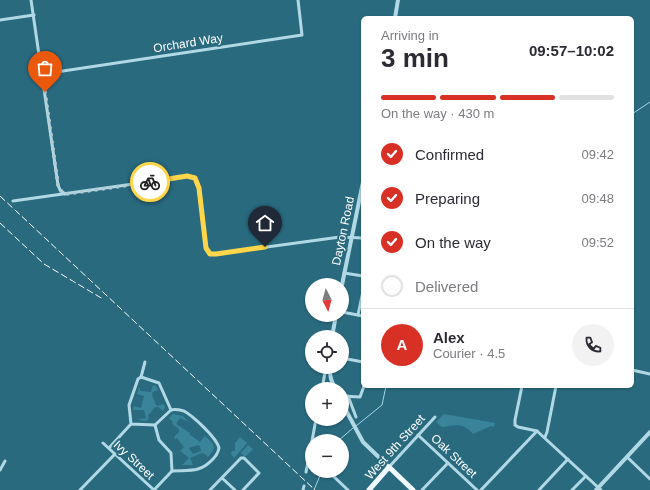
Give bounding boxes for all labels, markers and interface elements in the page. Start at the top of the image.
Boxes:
text: Arriving in [381,28,439,43]
street label: Orchard Way [152,31,224,55]
text: 09:57–10:02 [529,42,614,59]
text: 3 min [381,43,449,73]
pin [28,51,62,92]
icon: bag [34,57,56,79]
text: On the way · 430 m [381,106,494,121]
icon: check [381,143,403,165]
text: Confirmed [415,146,484,163]
text: 09:42 [581,147,614,162]
courier [130,162,170,202]
icon: bike [139,171,161,193]
icon: check [381,187,403,209]
text: Preparing [415,190,480,207]
text: 09:48 [581,191,614,206]
street label: Dayton Road [329,195,357,267]
pin [248,206,282,247]
icon: home [254,212,276,234]
icon: check [381,231,403,253]
text: On the way [415,234,491,251]
text: 09:52 [581,235,614,250]
north arrow [305,278,349,322]
map controls [305,278,349,478]
text: Delivered [415,278,478,295]
button: phone [572,324,614,366]
text: Alex [433,329,465,346]
button: locate [305,330,349,374]
text: A [397,336,407,353]
text: Courier · 4.5 [433,346,505,361]
button: + [305,382,349,426]
street label: West 9th Street [362,411,428,482]
street label: Oak Street [428,431,480,481]
button: − [305,434,349,478]
street label: Ivy Street [111,438,158,483]

